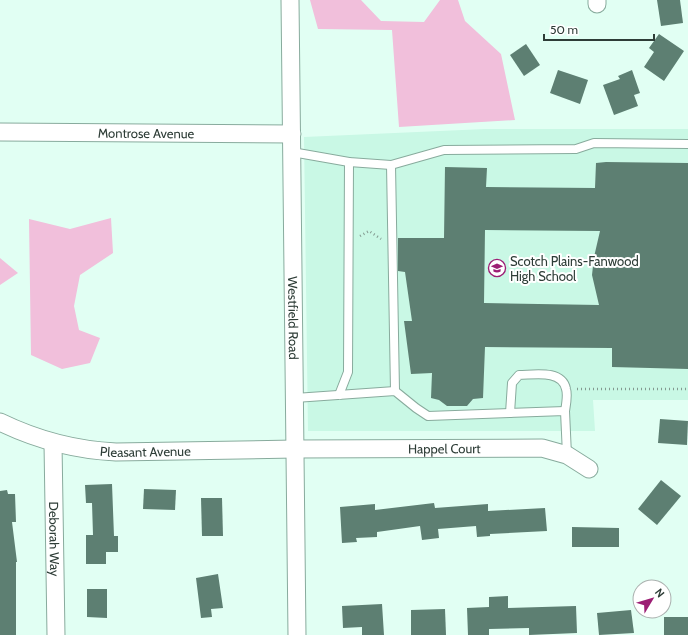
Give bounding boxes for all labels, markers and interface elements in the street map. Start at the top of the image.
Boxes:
scale bar [544,16,654,42]
text: 50 m [550,22,578,37]
street label: Montrose Avenue [98,125,195,141]
place label: Scotch Plains-Fanwood High School [510,253,639,284]
school or university icon: Scotch Plains-Fanwood High School [487,258,507,278]
street label: Westfield Road [285,276,302,360]
street label: Happel Court [408,440,481,457]
street label: Pleasant Avenue [99,443,191,460]
street label: Deborah Way [46,501,63,577]
north arrow [632,579,672,619]
text: N [652,585,668,600]

